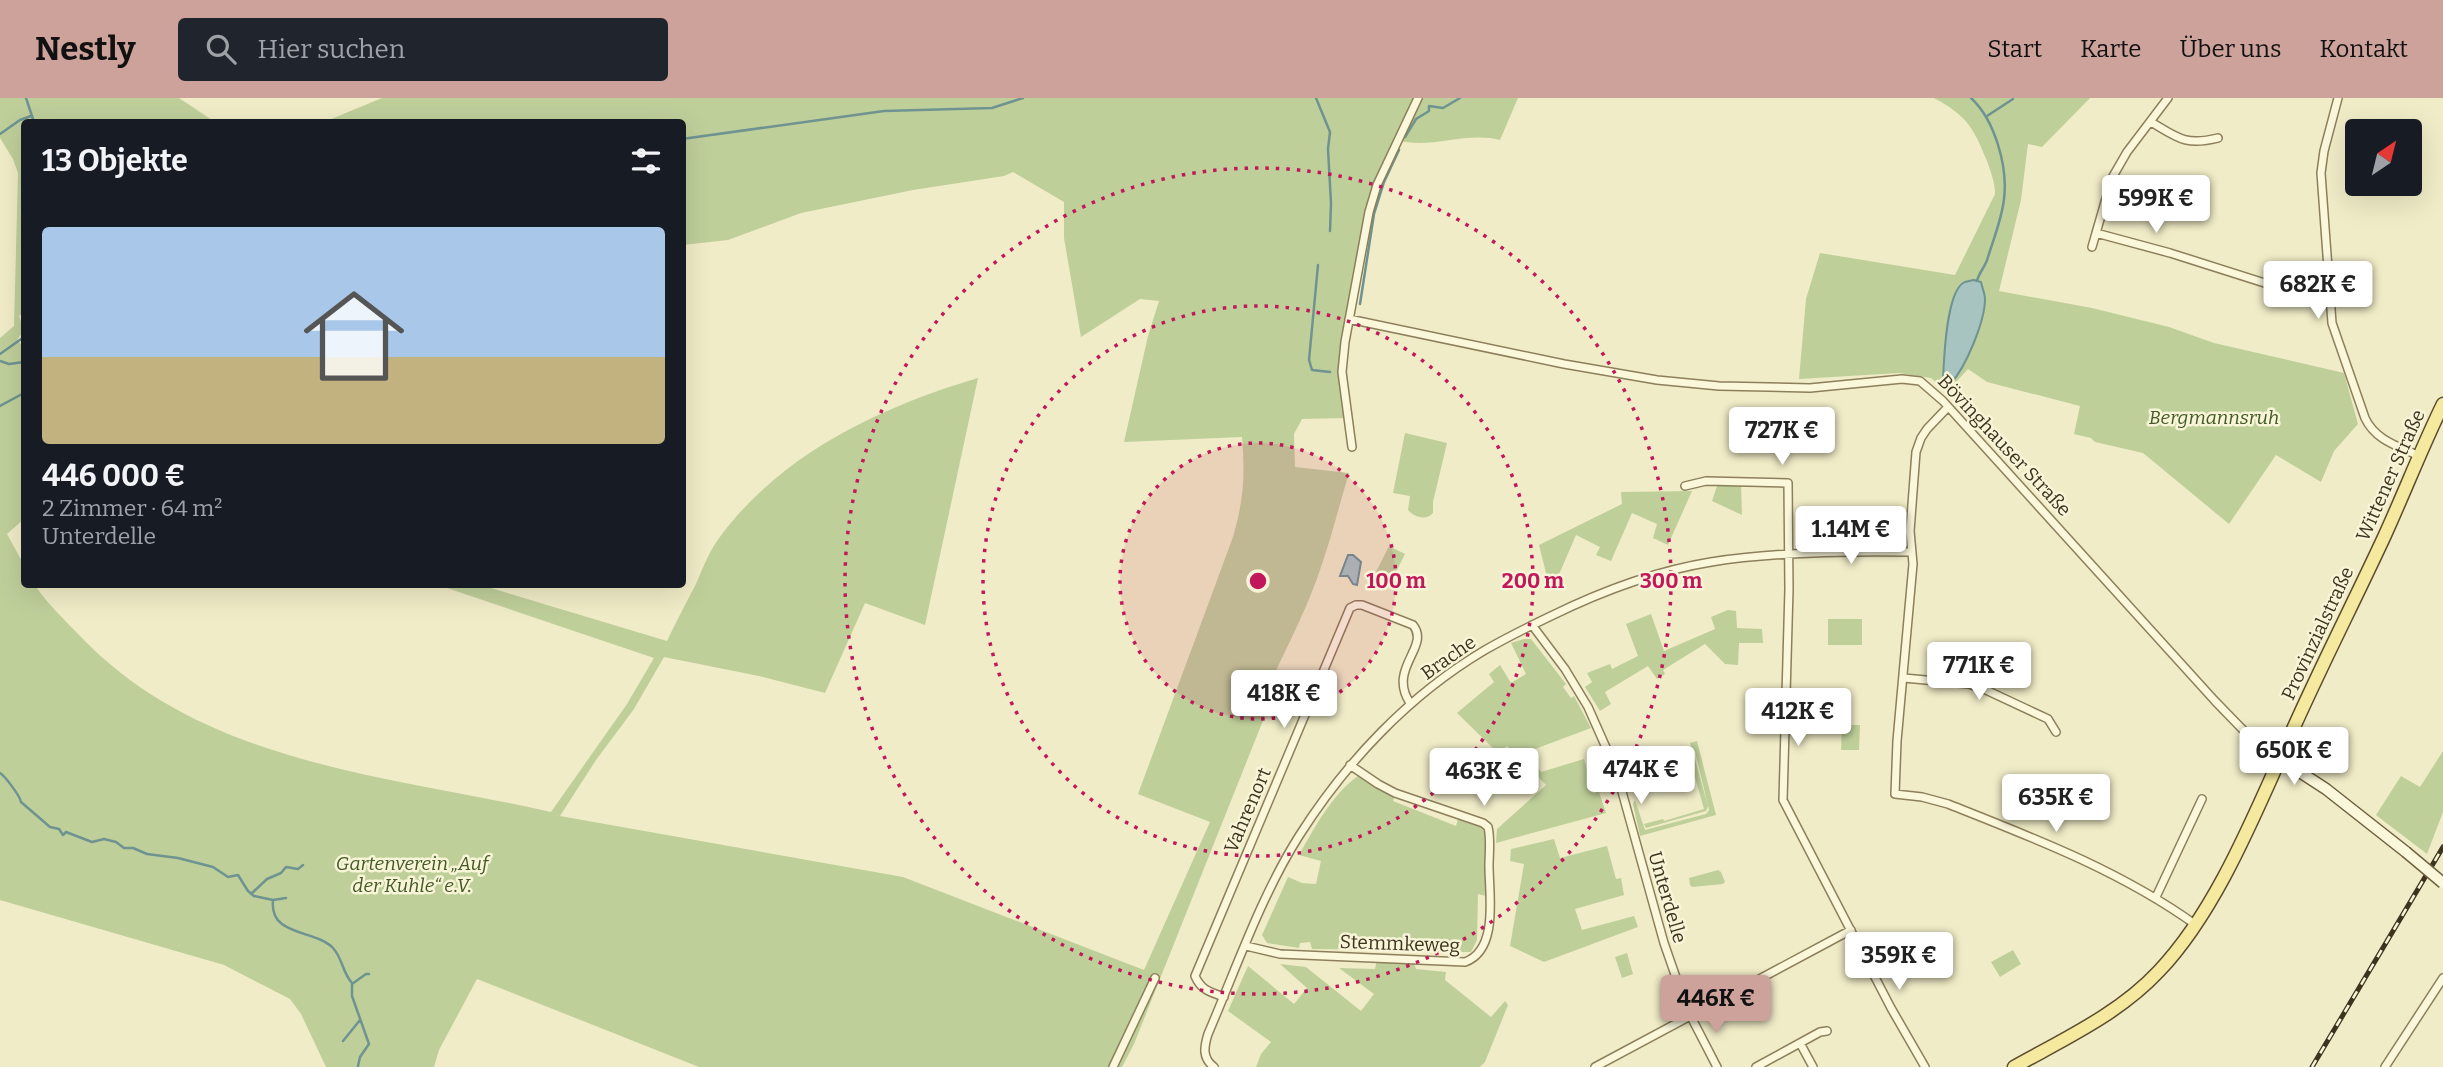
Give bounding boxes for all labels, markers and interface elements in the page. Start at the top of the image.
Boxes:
search box [178,18,668,81]
text: Nestly [35,29,136,69]
icon: search [202,30,240,68]
text: Hier suchen [258,34,405,65]
text: Start [1987,35,2042,63]
text: Karte [2080,35,2142,63]
text: Über uns [2180,35,2282,63]
text: Kontakt [2320,35,2408,63]
north arrow [2345,119,2422,196]
map controls [2345,119,2422,196]
icon: filters [627,142,665,180]
text: 13 Objekte [42,143,188,179]
pin: 599K € [2099,176,2213,235]
text: 599K € [2118,184,2194,212]
pin: 682K € [2261,262,2375,321]
text: 682K € [2279,270,2357,298]
icon: home [291,273,417,399]
street label: Bövinghauser Straße [1933,370,2076,521]
park label: Bergmannsruh [2149,406,2279,429]
street label: Wittener Straße [2351,406,2430,545]
pin: 727K € [1725,408,1839,467]
text: 727K € [1745,416,1819,444]
text: 446 000 € [42,458,185,494]
text: 2 Zimmer · 64 m² [42,494,222,522]
pin: 1.14M € [1786,506,1916,566]
text: 1.14M € [1811,515,1891,543]
text: Unterdelle [42,522,156,550]
street label: Provinzialstraße [2277,563,2358,703]
text: 100 m [1366,568,1426,594]
text: 200 m [1502,568,1564,594]
text: 300 m [1640,568,1702,594]
centre of rings [1246,569,1270,593]
street label: Brache [1416,630,1480,685]
pin: 771K € [1922,642,2036,702]
text: 771K € [1943,651,2015,679]
pin: 418K € [1227,670,1341,730]
text: 418K € [1247,679,1321,707]
pin: 412K € [1741,688,1855,748]
text: 412K € [1761,697,1835,725]
pin: 650K € [2237,728,2351,787]
text: 650K € [2255,736,2333,764]
pin: 474K € [1584,746,1698,806]
pin: 463K € [1427,748,1541,808]
text: 474K € [1603,755,1679,783]
text: 463K € [1446,757,1522,785]
street label: Vahrenort [1219,764,1276,856]
pin: 635K € [1999,774,2113,834]
text: 635K € [2018,783,2094,811]
street label: Unterdelle [1643,849,1692,946]
park label: Gartenverein „Auf der Kuhle“ e.V. [336,852,491,897]
street label: Stemmkeweg [1339,930,1461,957]
pin: 359K € [1842,932,1956,992]
text: 359K € [1861,941,1937,969]
pin: 446K € [1659,976,1773,1035]
text: 446K € [1677,984,1755,1012]

